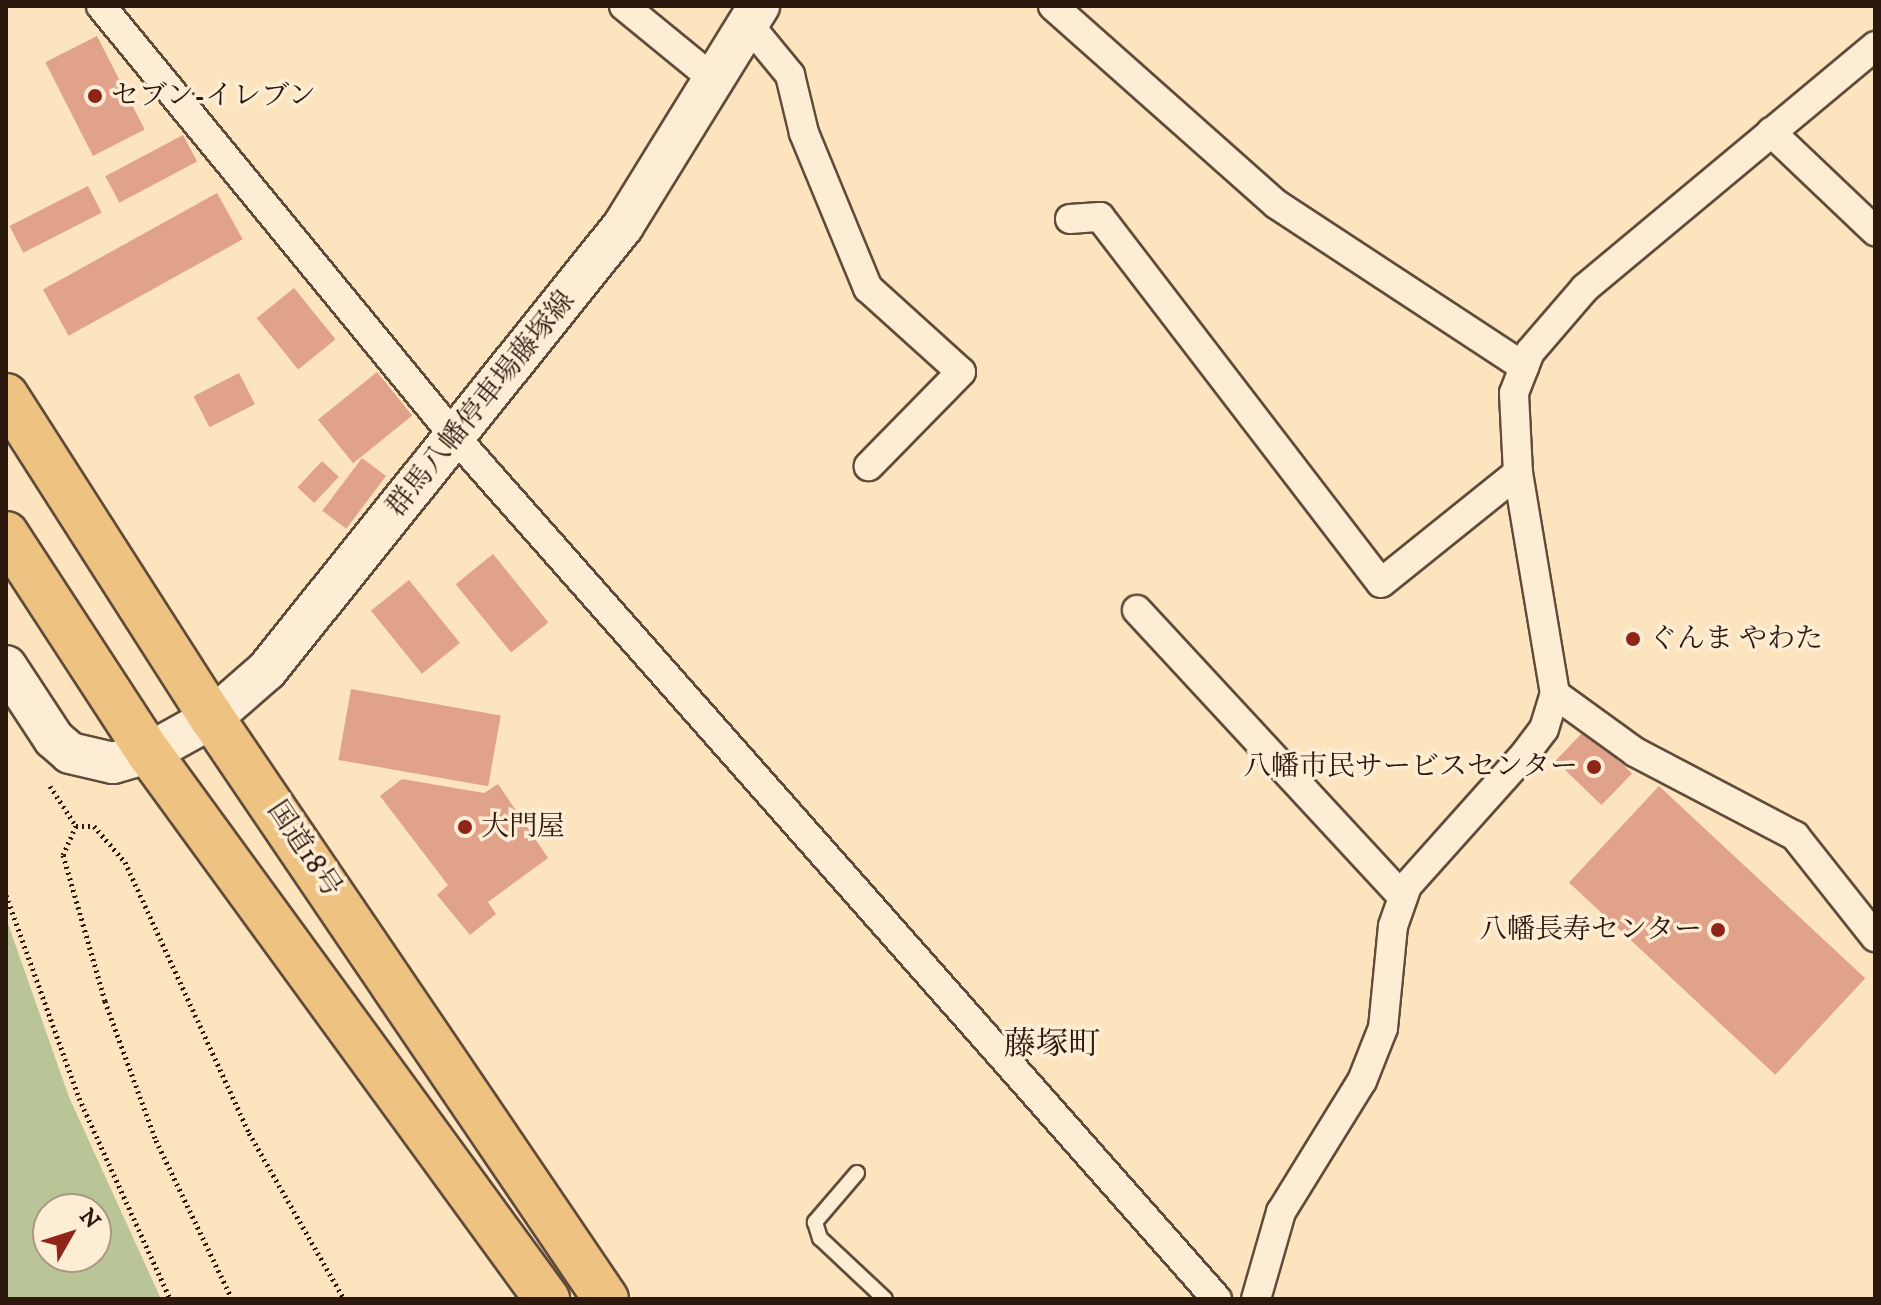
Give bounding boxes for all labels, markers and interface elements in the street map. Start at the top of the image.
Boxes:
place label: セブン-イレブン [111,79,318,113]
marker: セブン-イレブン [86,87,104,105]
street label: 群馬八幡停車場藤塚線 [380,285,582,523]
place label: ぐんま やわた [1649,622,1823,656]
marker: ぐんま やわた [1624,630,1642,648]
place label: 八幡市民サービスセンター [1242,750,1578,784]
marker: 八幡市民サービスセンター [1585,758,1603,776]
street label: 国道18号 [260,795,348,903]
place label: 大門屋 [481,810,565,844]
marker: 大門屋 [456,818,474,836]
place label: 八幡長寿センター [1478,913,1702,947]
marker: 八幡長寿センター [1709,921,1727,939]
district label: 藤塚町 [1004,1026,1100,1064]
north arrow [32,1193,112,1273]
text: N [73,1203,106,1234]

